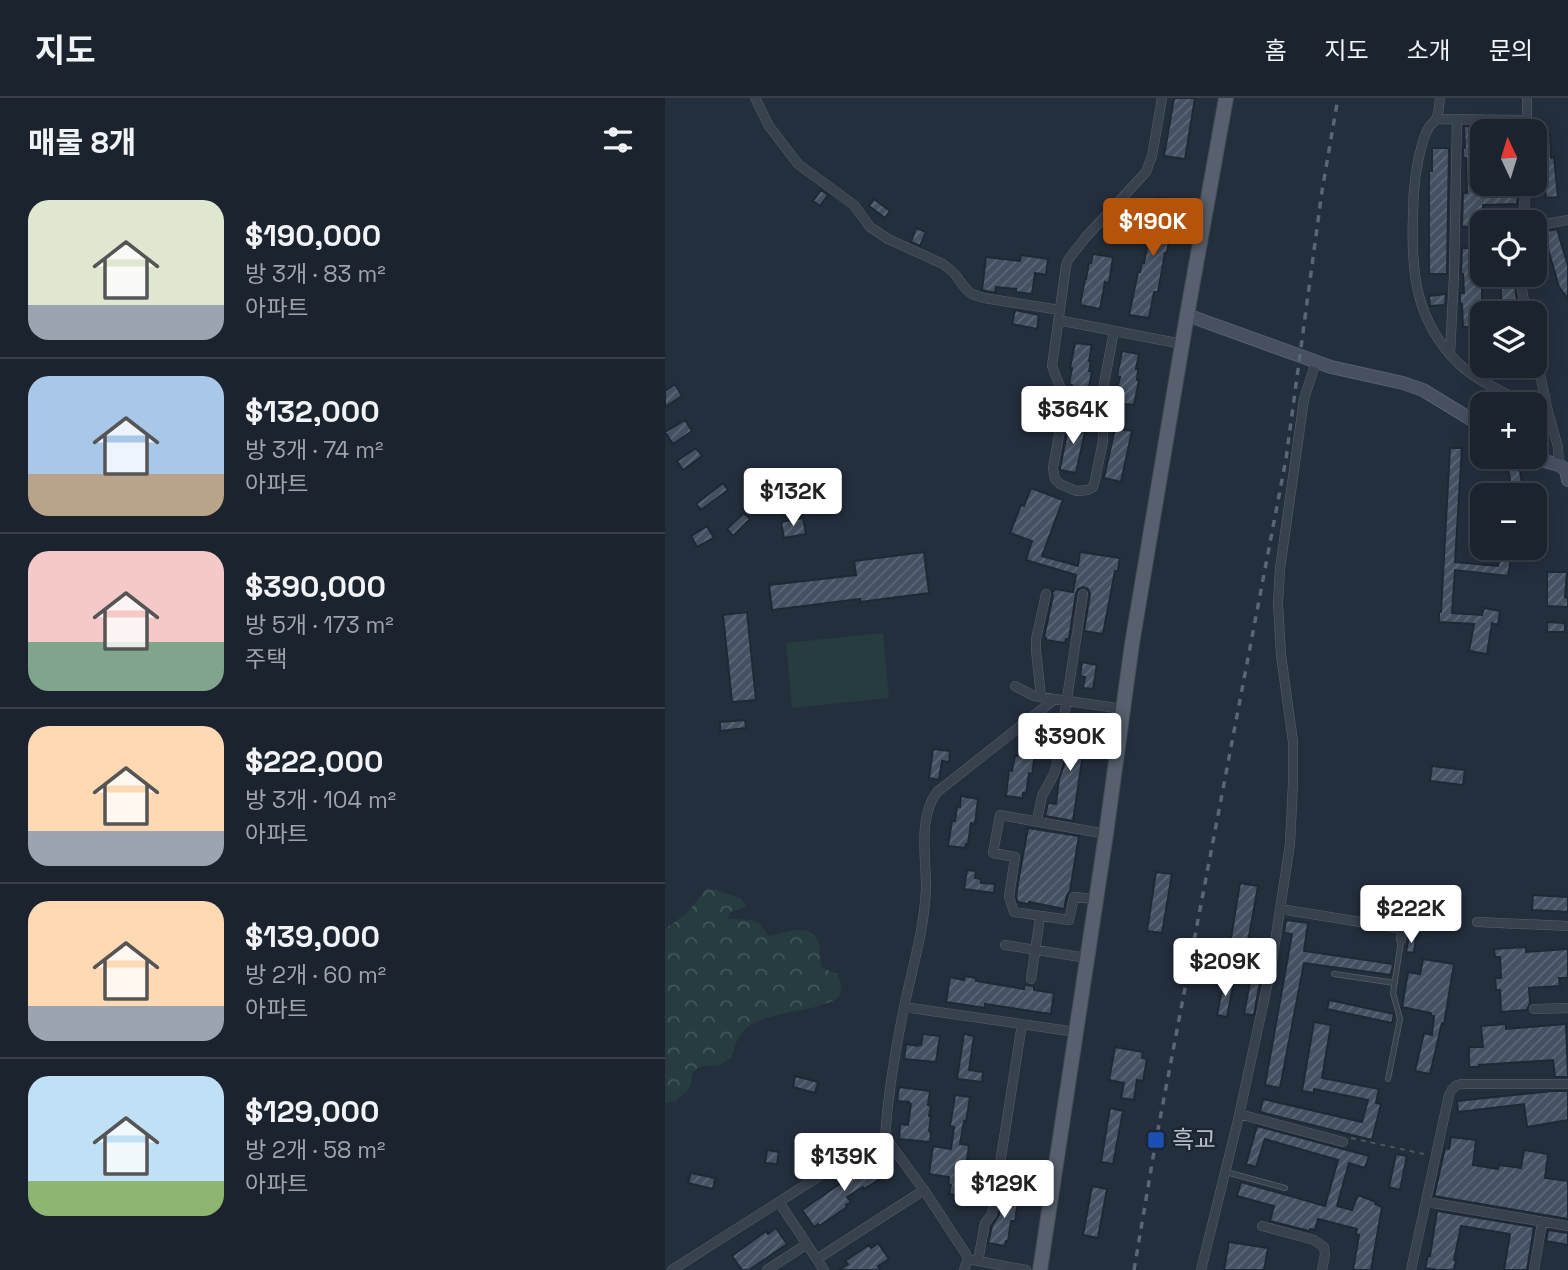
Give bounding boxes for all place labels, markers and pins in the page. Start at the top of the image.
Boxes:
pin: $190K [1104,198,1202,258]
pin: $364K [1024,386,1122,446]
pin: $132K [744,468,842,528]
pin: $390K [1021,714,1119,773]
pin: $222K [1362,886,1460,945]
pin: $209K [1176,939,1274,998]
place label: 흑교 [1172,1124,1216,1155]
marker: 흑교 [1146,1130,1166,1150]
pin: $139K [795,1134,893,1193]
pin: $129K [955,1160,1053,1220]

